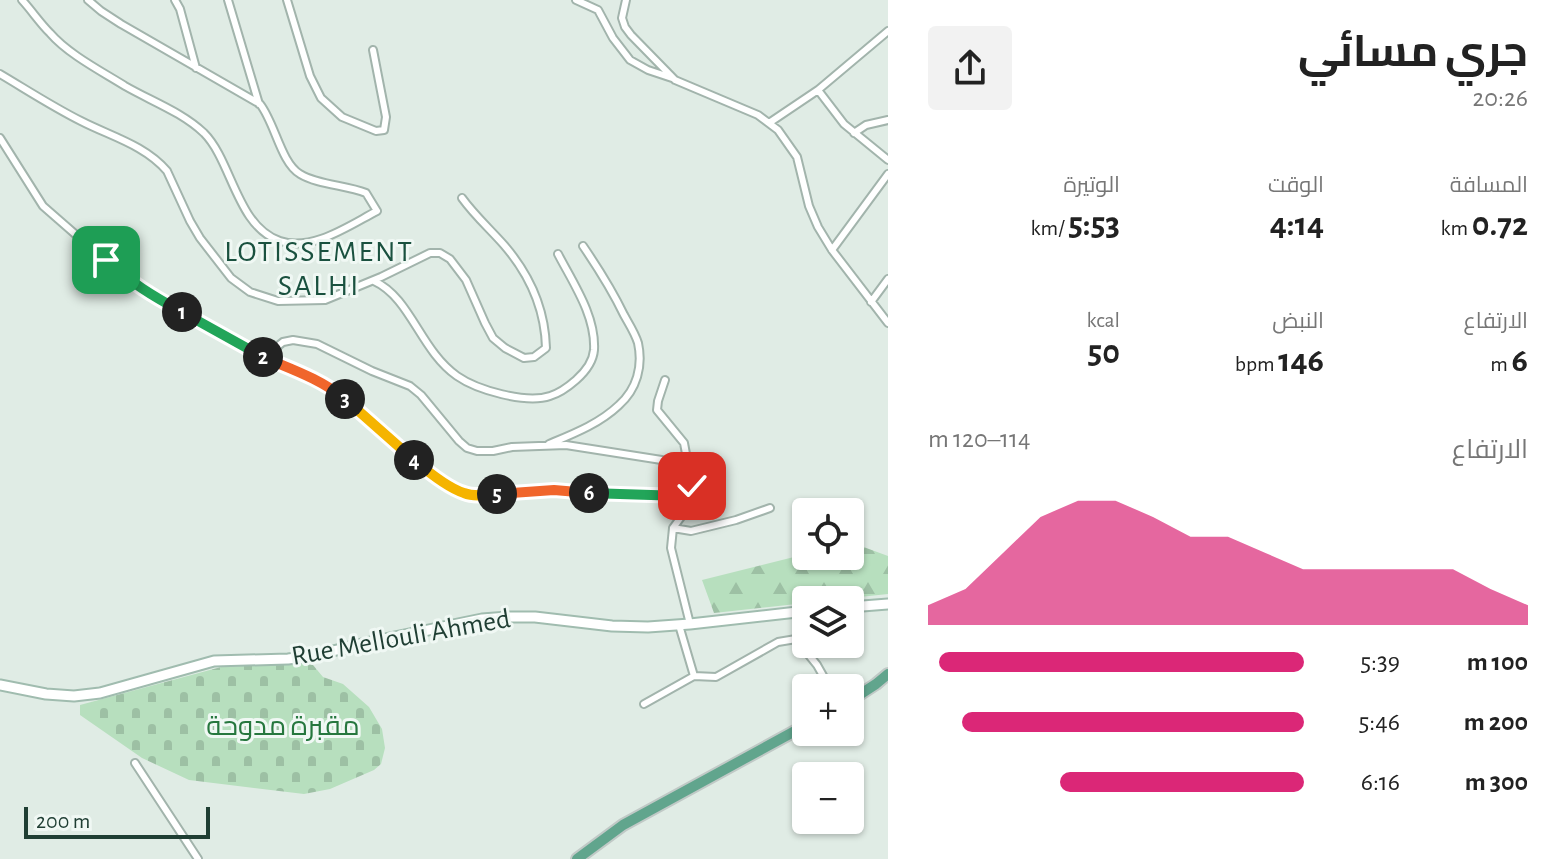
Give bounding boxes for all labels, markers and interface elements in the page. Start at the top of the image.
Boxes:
button: share [928,26,1012,110]
text: جري مسائي [1298,31,1528,75]
text: 20:26 [1472,85,1528,111]
text: الوتيرة [1064,174,1120,196]
text: الوقت [1268,174,1324,196]
text: المسافة [1450,174,1528,196]
text: 5:53 [1068,208,1120,242]
text: 4:14 [1270,208,1324,242]
text: 0.72 [1472,208,1528,242]
text: /km [1031,217,1068,239]
text: km [1441,217,1472,239]
pin [72,226,140,294]
district label: LOTISSEMENT SALHI [224,237,414,301]
icon: arrive [84,238,128,282]
pin: 1 [162,292,202,332]
text: 1 [178,301,186,323]
text: kcal [1086,309,1120,331]
text: النبض [1272,310,1324,332]
text: الارتفاع [1464,310,1528,332]
text: 50 [1088,336,1120,370]
pin: 2 [243,337,283,377]
text: 146 [1278,344,1324,378]
text: 6 [1512,344,1528,378]
text: 2 [258,346,268,368]
text: bpm [1235,353,1278,375]
text: m [1490,353,1512,375]
pin: 3 [325,379,365,419]
text: 3 [340,388,350,410]
text: 114–120 m [928,426,1030,452]
text: الارتفاع [1452,437,1528,463]
pin: 4 [394,440,434,480]
text: 4 [408,449,420,471]
pin [658,452,726,520]
icon: check [670,464,714,508]
pin: 6 [569,473,609,513]
pin: 5 [477,474,517,514]
text: 6 [584,482,594,504]
text: 5 [492,483,502,505]
map controls [792,498,864,834]
button: locate [792,498,864,570]
button: layers [792,586,864,658]
street label: Rue Mellouli Ahmed [289,605,513,671]
text: 5:39 [1360,649,1400,675]
text: 100 m [1467,649,1528,675]
button: + [792,674,864,746]
text: 5:46 [1358,709,1400,735]
text: 200 m [1464,709,1528,735]
park label: مقبرة مدوحة [206,713,360,741]
button: − [792,762,864,834]
text: 6:16 [1361,769,1400,795]
text: 300 m [1465,769,1528,795]
scale bar [24,803,210,839]
text: 200 m [36,810,90,832]

